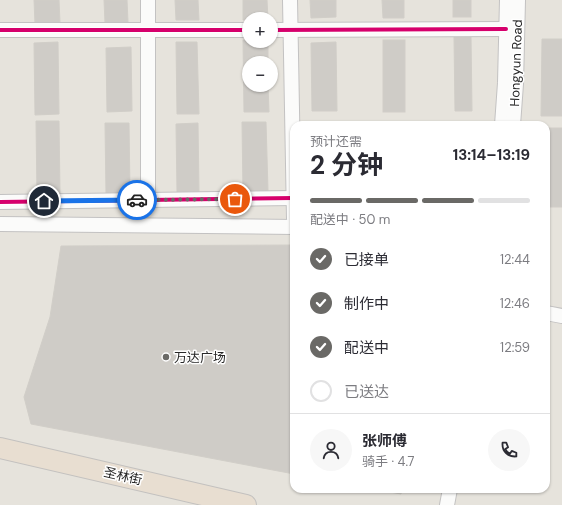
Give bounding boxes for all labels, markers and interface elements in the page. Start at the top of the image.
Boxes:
map controls [242,12,278,92]
button: + [242,12,278,48]
street label: Hongyun Road [506,19,526,107]
button: − [242,56,278,92]
text: 预计还需 [310,133,362,150]
text: 13:14–13:19 [453,145,530,165]
text: 2 分钟 [310,148,383,182]
courier [117,180,157,220]
pin [218,182,252,216]
pin [27,184,61,218]
icon: bag [224,188,246,210]
icon: car [126,189,148,211]
icon: home [33,190,55,212]
text: 配送中 · 50 m [310,211,390,228]
icon: check [310,248,332,270]
text: 已接单 [344,250,389,270]
text: 12:44 [500,251,530,268]
icon: check [310,292,332,314]
text: 制作中 [344,294,389,314]
text: 12:46 [500,295,530,312]
icon: check [310,336,332,358]
text: 配送中 [344,338,389,358]
text: 12:59 [500,339,530,356]
place label: 万达广场 [174,349,226,366]
marker: 万达广场 [161,352,171,362]
text: 已送达 [344,382,389,402]
button: person [310,429,352,471]
button: phone [488,429,530,471]
text: 张师傅 [362,431,407,451]
text: 骑手 · 4.7 [362,453,415,470]
street label: 圣林街 [102,463,144,489]

